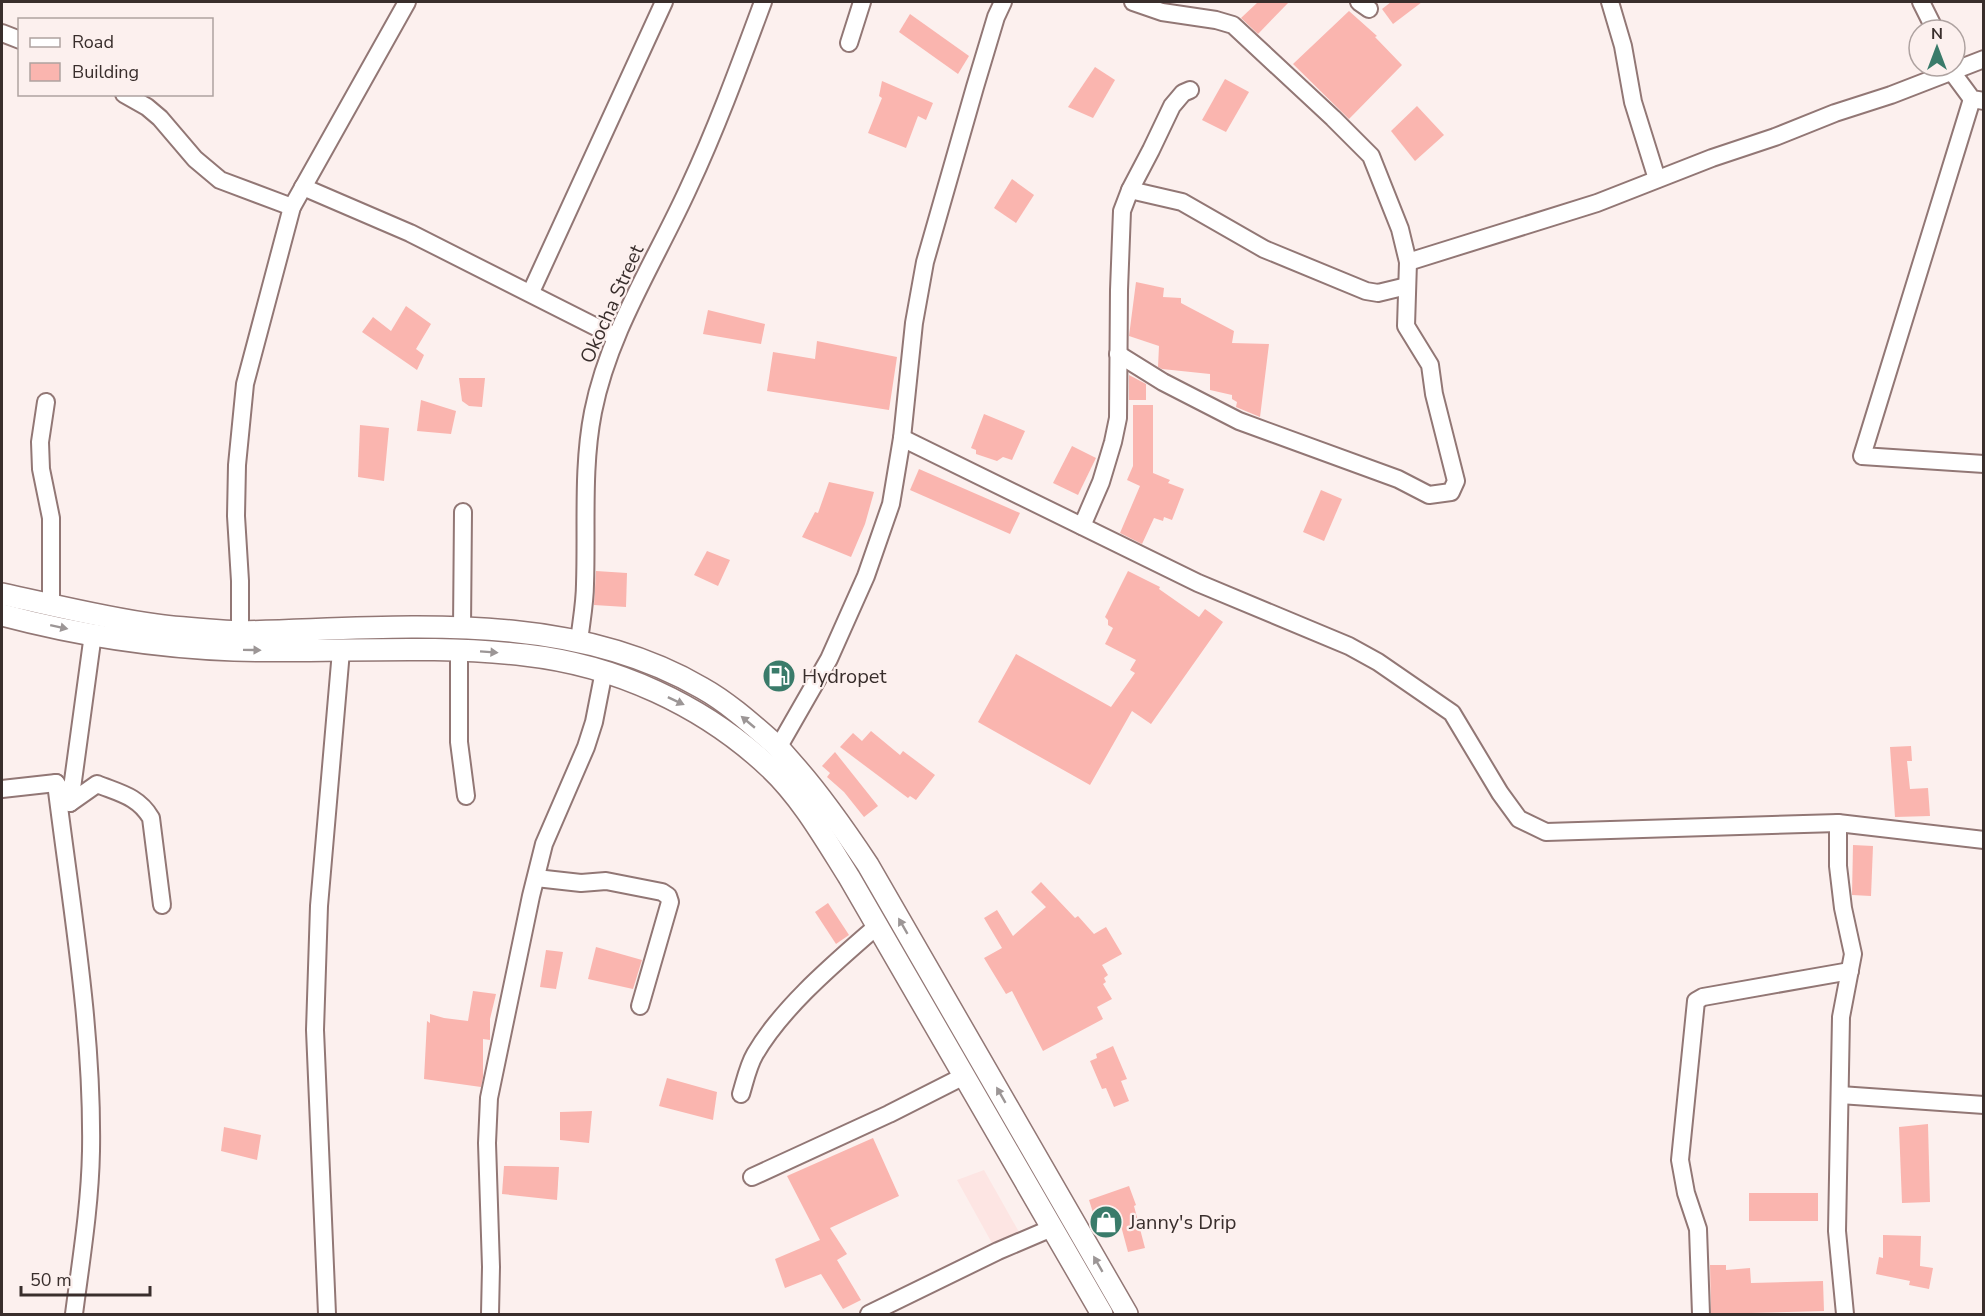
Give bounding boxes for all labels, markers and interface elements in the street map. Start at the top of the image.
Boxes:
legend [18,18,213,96]
north arrow [1907,18,1967,78]
text: N [1931,23,1943,45]
text: Road [72,30,114,54]
text: Building [72,60,139,84]
street label: Okocha Street [574,240,651,368]
one-way arrow [49,623,68,632]
one-way arrow [242,645,261,655]
one-way arrow [479,647,498,657]
fuel station icon: Hydropet [761,658,797,694]
place label: Hydropet [802,663,887,690]
one-way arrow [667,697,684,706]
one-way arrow [741,716,756,729]
one-way arrow [898,917,908,934]
one-way arrow [995,1087,1006,1103]
shop icon: Janny's Drip [1088,1204,1124,1240]
place label: Janny's Drip [1128,1209,1236,1236]
one-way arrow [1093,1255,1103,1272]
scale bar [21,1259,150,1297]
text: 50 m [30,1268,72,1292]

